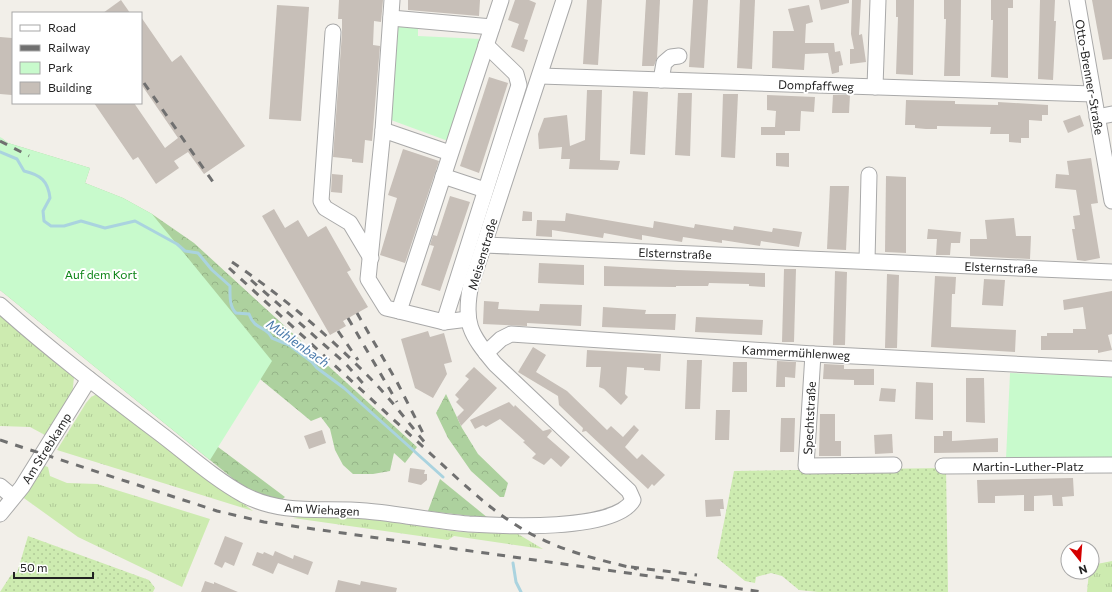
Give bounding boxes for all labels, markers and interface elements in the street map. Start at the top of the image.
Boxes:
legend [12,12,142,104]
street label: Otto-Brenner-Straße [1073,18,1107,136]
text: Road [48,20,76,34]
text: Railway [48,40,90,54]
text: Park [48,60,74,74]
street label: Dompfaffweg [778,77,855,93]
text: Building [48,80,92,94]
street label: Meisenstraße [464,216,500,292]
street label: Elsternstraße [638,245,712,261]
street label: Elsternstraße [964,259,1038,275]
park label: Auf dem Kort [65,267,137,281]
water label: Mühlenbach [263,315,333,371]
street label: Kammermühlenweg [741,342,851,362]
street label: Spechtstraße [800,381,818,455]
street label: Am Strebkamp [19,410,73,486]
street label: Martin-Luther-Platz [972,459,1084,473]
street label: Am Wiehagen [284,500,360,518]
north arrow [1060,540,1100,580]
scale bar [14,554,93,580]
text: 50 m [20,560,48,574]
text: N [1077,563,1089,577]

